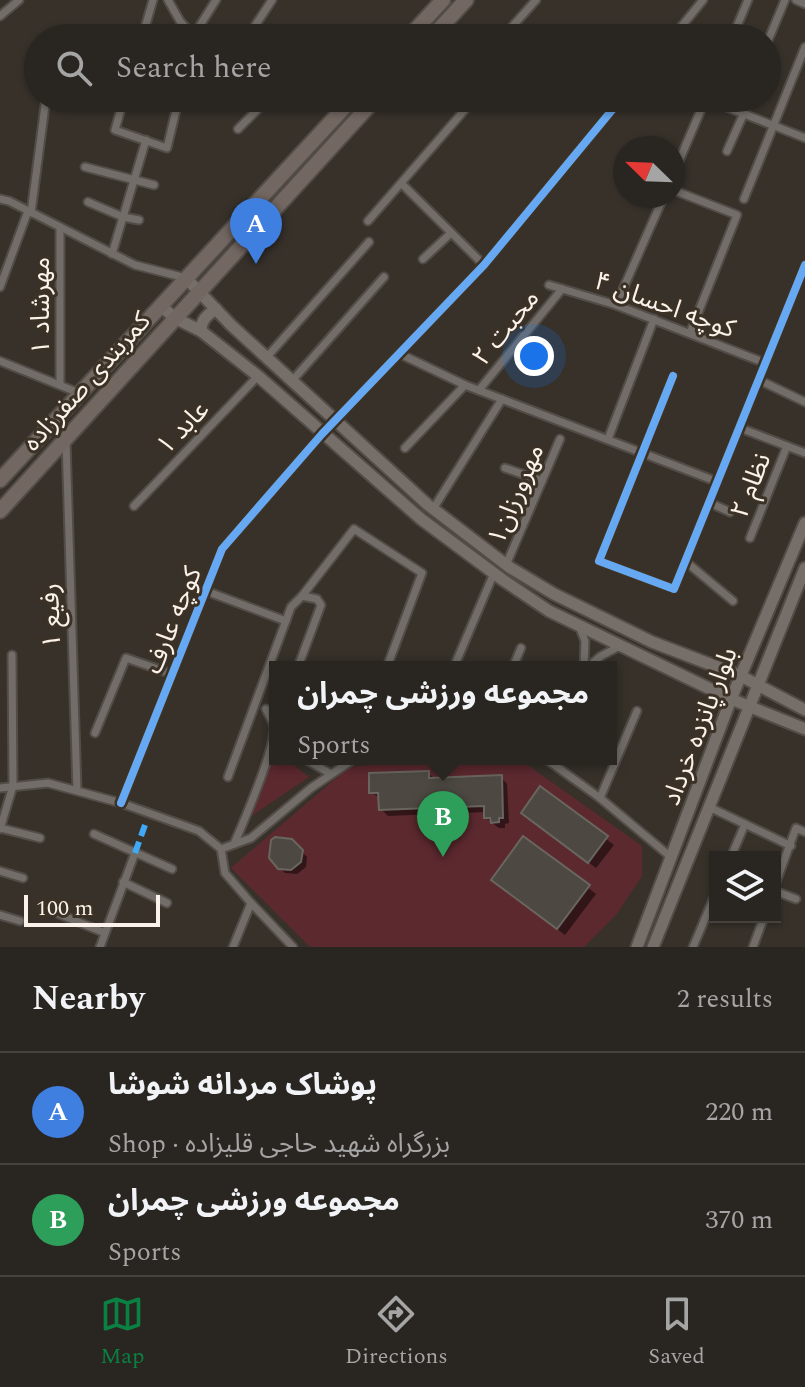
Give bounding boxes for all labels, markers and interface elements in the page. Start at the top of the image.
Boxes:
search box [24,24,781,112]
text: Search here [116,45,272,91]
icon: search [52,46,96,90]
north arrow [613,136,685,208]
pin: A [230,198,282,264]
street label: مهرشاد ۱ [21,257,61,355]
street label: کوچه احسان ۴ [588,261,741,349]
street label: محبت ۲ [462,280,549,375]
street label: کمربندی صفرزاده [13,303,161,460]
your location [514,336,554,376]
street label: عابد ۱ [146,391,219,464]
street label: مهرورزان۱ [477,438,555,551]
street label: نظام ۲ [720,447,782,524]
street label: کوچه عارف [133,561,213,680]
street label: رفیع ۱ [30,583,72,649]
street label: بلوار پانزده خرداد [651,642,748,811]
popup [269,661,617,765]
text: مجموعه ورزشی چمران [297,671,589,717]
text: Sports [297,725,371,765]
pin: B [417,791,469,857]
map controls [709,851,781,923]
button: layers [709,851,781,923]
scale bar [24,891,160,927]
text: 100 m [36,892,93,925]
text: Nearby [32,973,145,1025]
text: 2 results [677,979,773,1019]
text: پوشاک مردانه شوشا [108,1062,377,1108]
text: A [48,1092,68,1132]
text: 220 m [705,1092,773,1132]
text: Shop · بزرگراه شهید حاجی قلیزاده [108,1124,450,1164]
text: مجموعه ورزشی چمران [108,1178,400,1224]
text: B [49,1200,67,1240]
text: 370 m [705,1200,773,1240]
text: Sports [108,1232,181,1272]
tab: Map [100,1292,145,1373]
tab: Directions [345,1292,448,1373]
tab: Saved [648,1292,705,1373]

